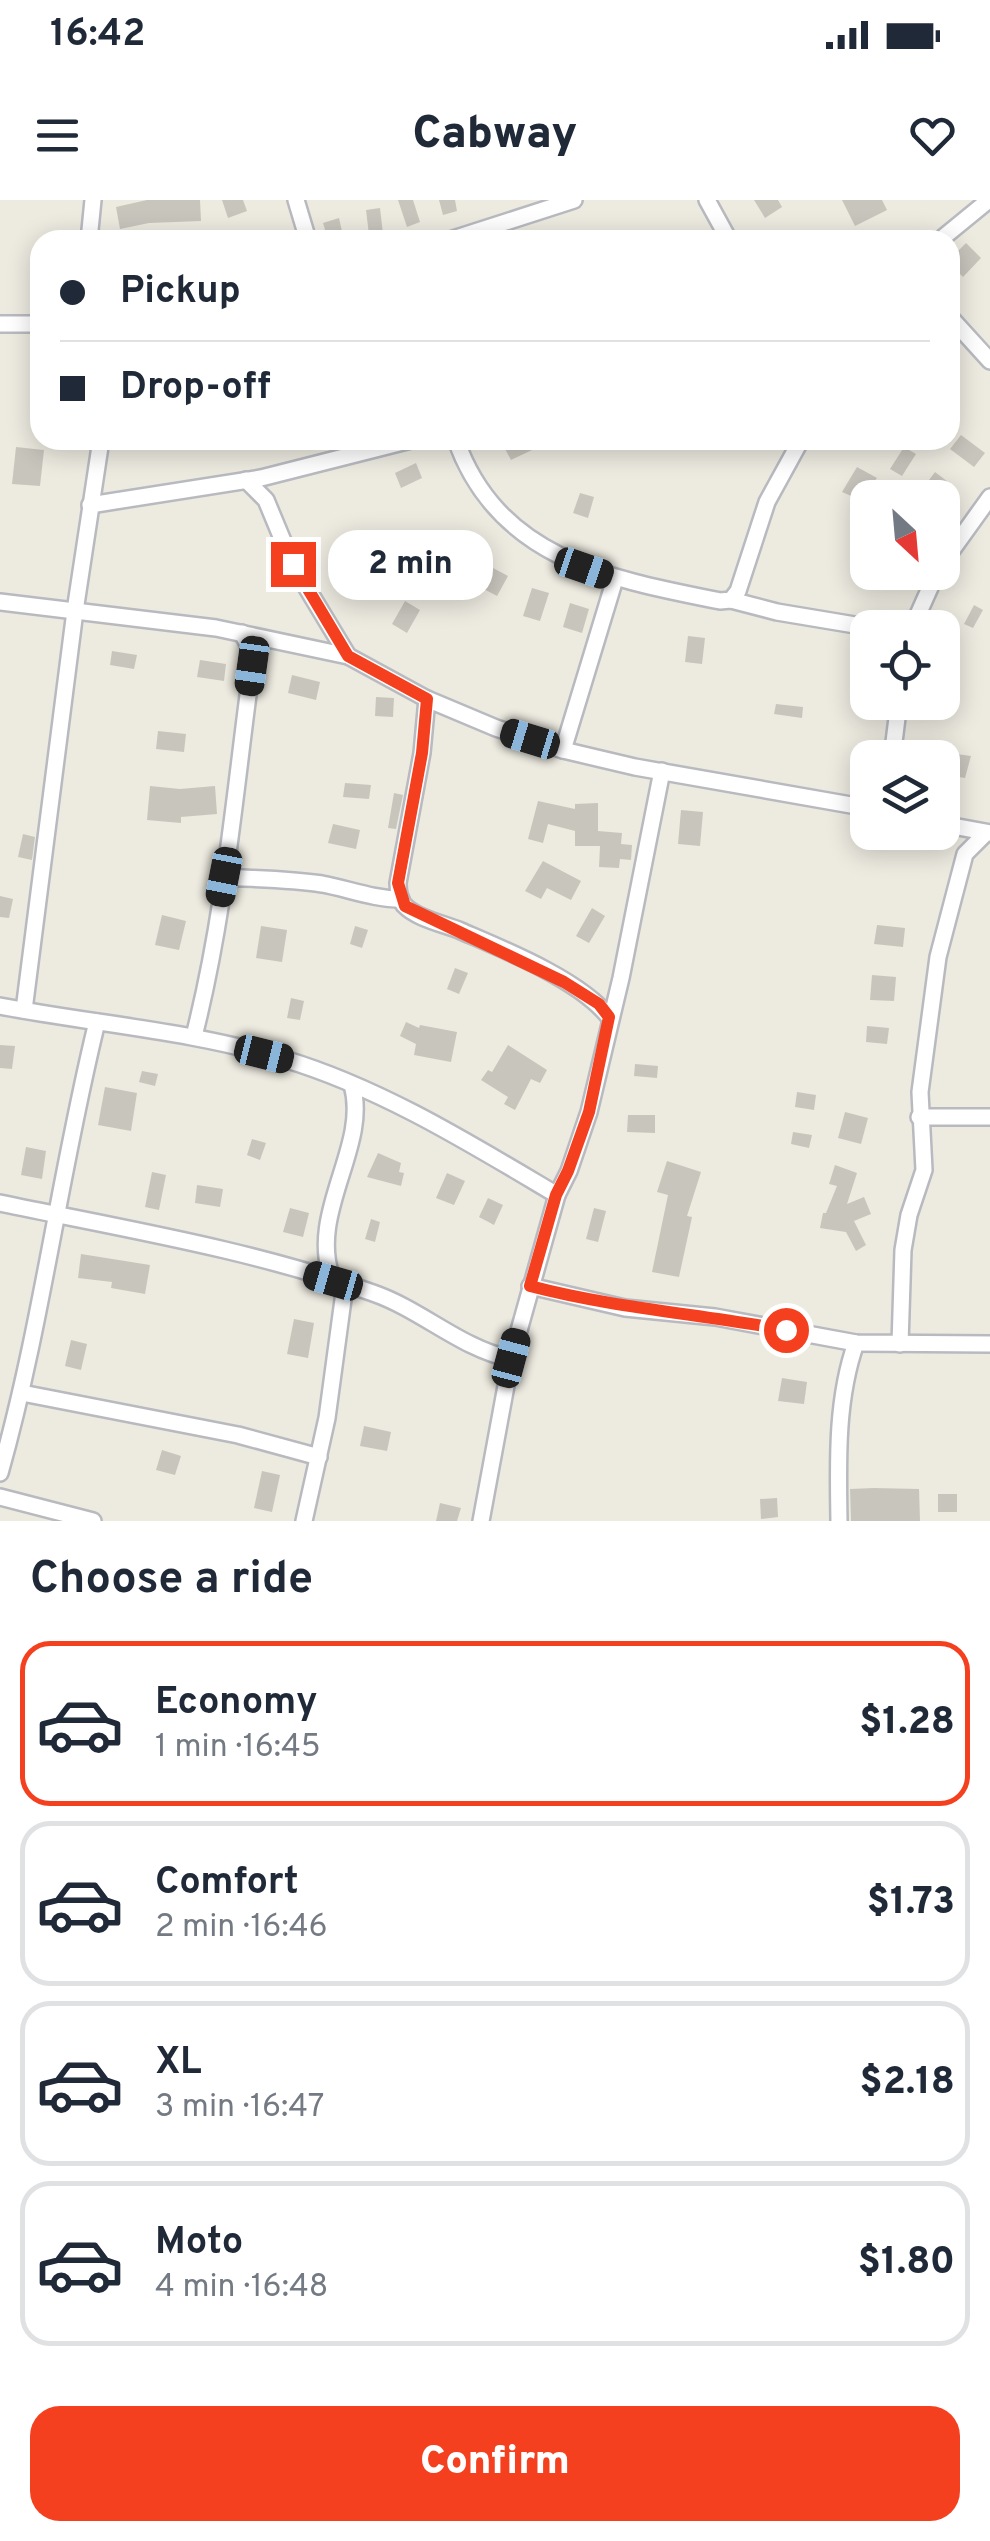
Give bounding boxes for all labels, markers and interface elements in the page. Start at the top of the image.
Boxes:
text: 16:42 [50,11,145,60]
text: Cabway [413,107,577,164]
icon: menu [30,108,85,163]
icon: heart [905,108,960,163]
text: Pickup [120,268,241,317]
text: Drop-off [120,364,271,413]
north arrow [850,480,960,590]
map controls [850,480,960,850]
callout: 2 min [328,529,493,599]
route end [271,542,316,587]
car [551,544,617,592]
text: 2 min [368,545,453,585]
button: locate [850,610,960,720]
car [233,634,271,698]
car [497,716,563,762]
button: layers [850,740,960,850]
car [204,845,244,909]
car [231,1032,297,1076]
car [300,1258,366,1304]
route start [764,1308,809,1353]
car [489,1325,533,1391]
text: Choose a ride [30,1552,313,1609]
icon: car [35,1679,125,1769]
text: Economy [155,1679,317,1728]
text: $1.28 [859,1699,955,1748]
text: 1 min · 16:45 [155,1728,321,1768]
icon: car [35,1859,125,1949]
text: Comfort [155,1859,299,1908]
text: $1.73 [867,1879,955,1928]
text: 2 min · 16:46 [155,1908,328,1948]
icon: car [35,2039,125,2129]
text: XL [155,2039,202,2088]
text: $2.18 [860,2059,955,2108]
text: 3 min · 16:47 [155,2088,325,2128]
icon: car [35,2219,125,2309]
text: Moto [155,2219,243,2268]
text: $1.80 [858,2239,955,2288]
text: 4 min · 16:48 [155,2268,328,2308]
button: Confirm [30,2406,960,2521]

